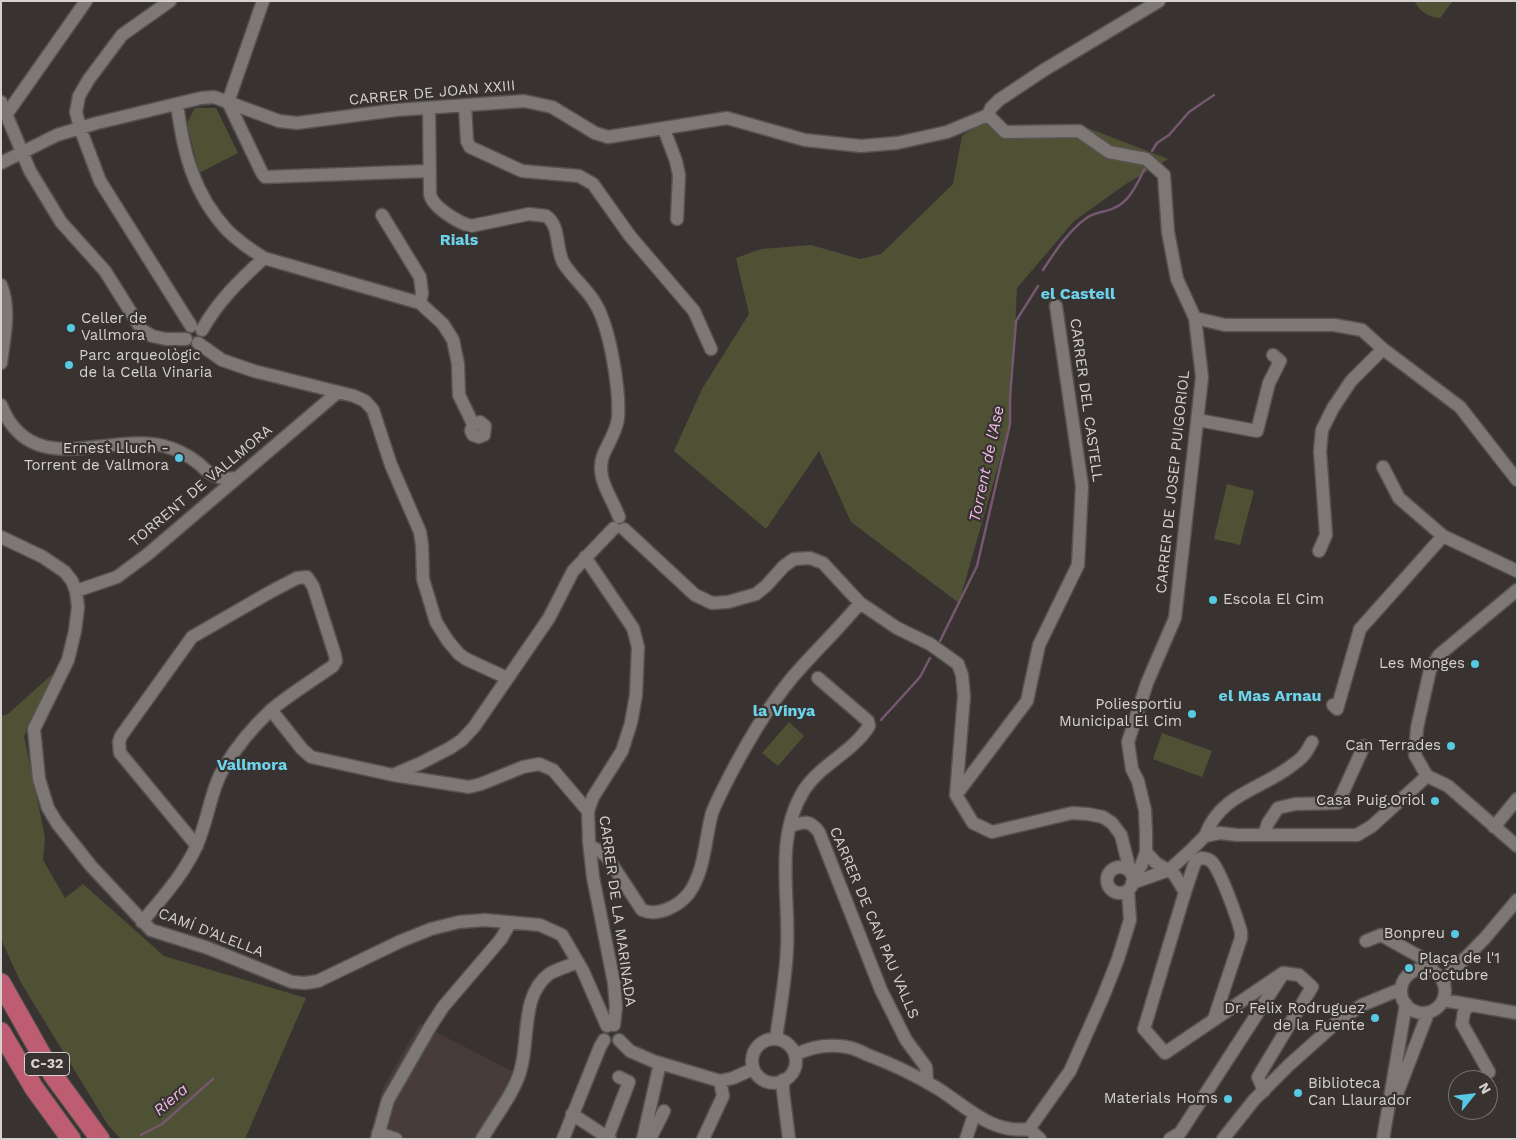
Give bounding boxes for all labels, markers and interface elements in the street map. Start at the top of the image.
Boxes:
street label: CARRER DE JOAN XXIII [348,77,516,109]
district label: Rials [440,230,478,250]
district label: el Castell [1041,284,1115,304]
place label: Celler de Vallmora [81,310,147,345]
street label: CARRER DEL CASTELL [1066,317,1106,483]
marker: Celler de Vallmora [65,322,77,334]
place label: Parc arqueològic de la Cella Vinaria [79,347,212,382]
marker: Parc arqueològic de la Cella Vinaria [63,359,75,371]
street label: CARRER DE JOSEP PUIGORIOL [1152,369,1194,595]
water label: Torrent de l'Ase [965,404,1009,524]
street label: TORRENT DE VALLMORA [126,421,276,551]
place label: Ernest Lluch - Torrent de Vallmora [24,440,169,475]
marker: Ernest Lluch - Torrent de Vallmora [173,452,185,464]
place label: Escola El Cim [1223,591,1324,609]
marker: Escola El Cim [1207,594,1219,606]
place label: Les Monges [1379,655,1465,673]
marker: Les Monges [1469,658,1481,670]
district label: el Mas Arnau [1219,686,1321,706]
place label: Poliesportiu Municipal El Cim [1059,696,1182,731]
district label: la Vinya [753,701,815,721]
marker: Poliesportiu Municipal El Cim [1186,708,1198,720]
place label: Can Terrades [1345,737,1441,755]
marker: Can Terrades [1445,740,1457,752]
district label: Vallmora [217,755,287,775]
place label: Casa Puig.Oriol [1316,792,1425,810]
marker: Casa Puig.Oriol [1429,795,1441,807]
street label: CARRER DE LA MARINADA [595,814,639,1008]
street label: CARRER DE CAN PAU VALLS [825,824,923,1022]
street label: CAMÍ D'ALELLA [156,905,266,961]
place label: Bonpreu [1384,925,1445,943]
marker: Bonpreu [1449,928,1461,940]
place label: Plaça de l'1 d'octubre [1419,950,1500,985]
marker: Plaça de l'1 d'octubre [1403,962,1415,974]
place label: Dr. Felix Rodruguez de la Fuente [1224,1000,1365,1035]
marker: Dr. Felix Rodruguez de la Fuente [1369,1012,1381,1024]
road number: C-32 [24,1052,70,1076]
north arrow [1448,1070,1498,1120]
place label: Biblioteca Can Llaurador [1308,1075,1411,1110]
water label: Riera [150,1080,192,1120]
text: N [1476,1080,1495,1097]
marker: Biblioteca Can Llaurador [1292,1087,1304,1099]
place label: Materials Homs [1104,1090,1218,1108]
marker: Materials Homs [1222,1093,1234,1105]

